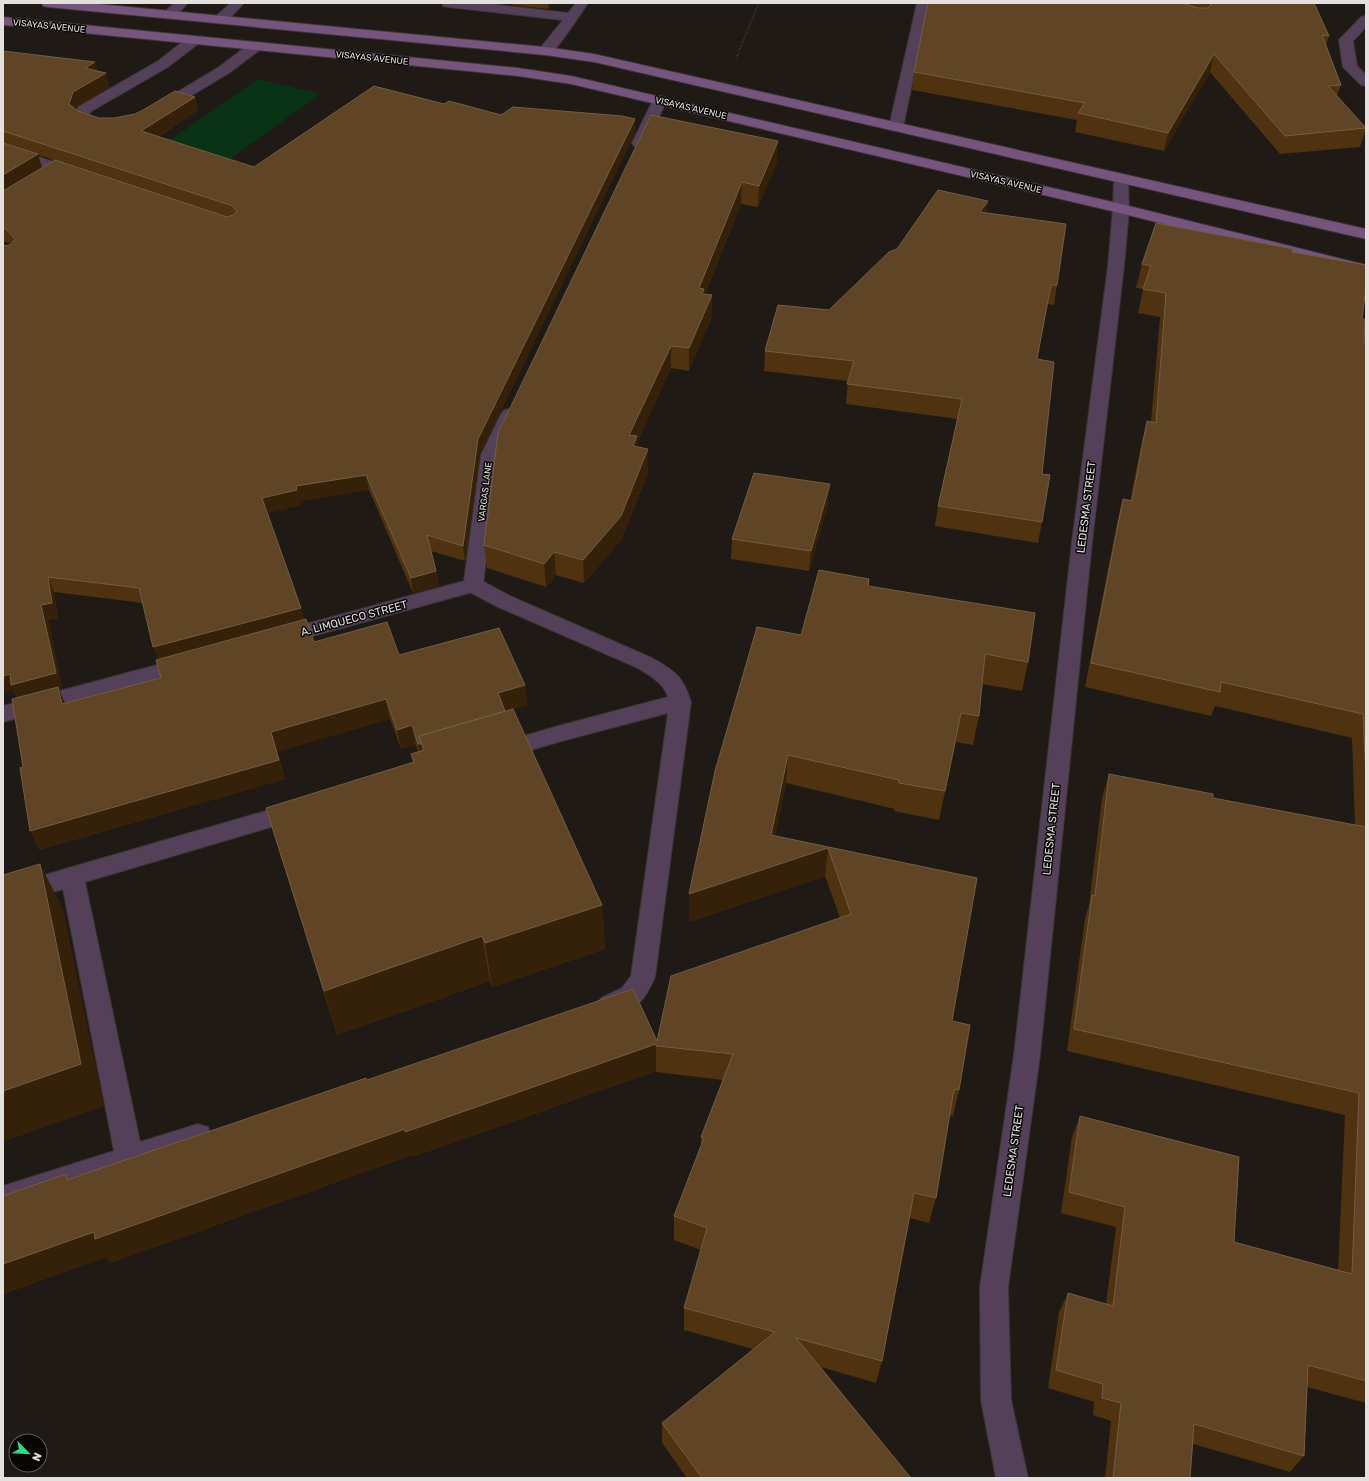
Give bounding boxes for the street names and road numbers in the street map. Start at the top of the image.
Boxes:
street label: VISAYAS AVENUE [12,17,86,35]
street label: VISAYAS AVENUE [335,49,409,67]
street label: VISAYAS AVENUE [654,95,728,121]
street label: VISAYAS AVENUE [969,169,1043,195]
street label: LEDESMA STREET [1074,460,1099,554]
street label: VARGAS LANE [476,462,494,522]
street label: A. LIMQUECO STREET [299,598,410,639]
street label: LEDESMA STREET [1040,782,1063,876]
street label: LEDESMA STREET [1001,1104,1026,1198]

